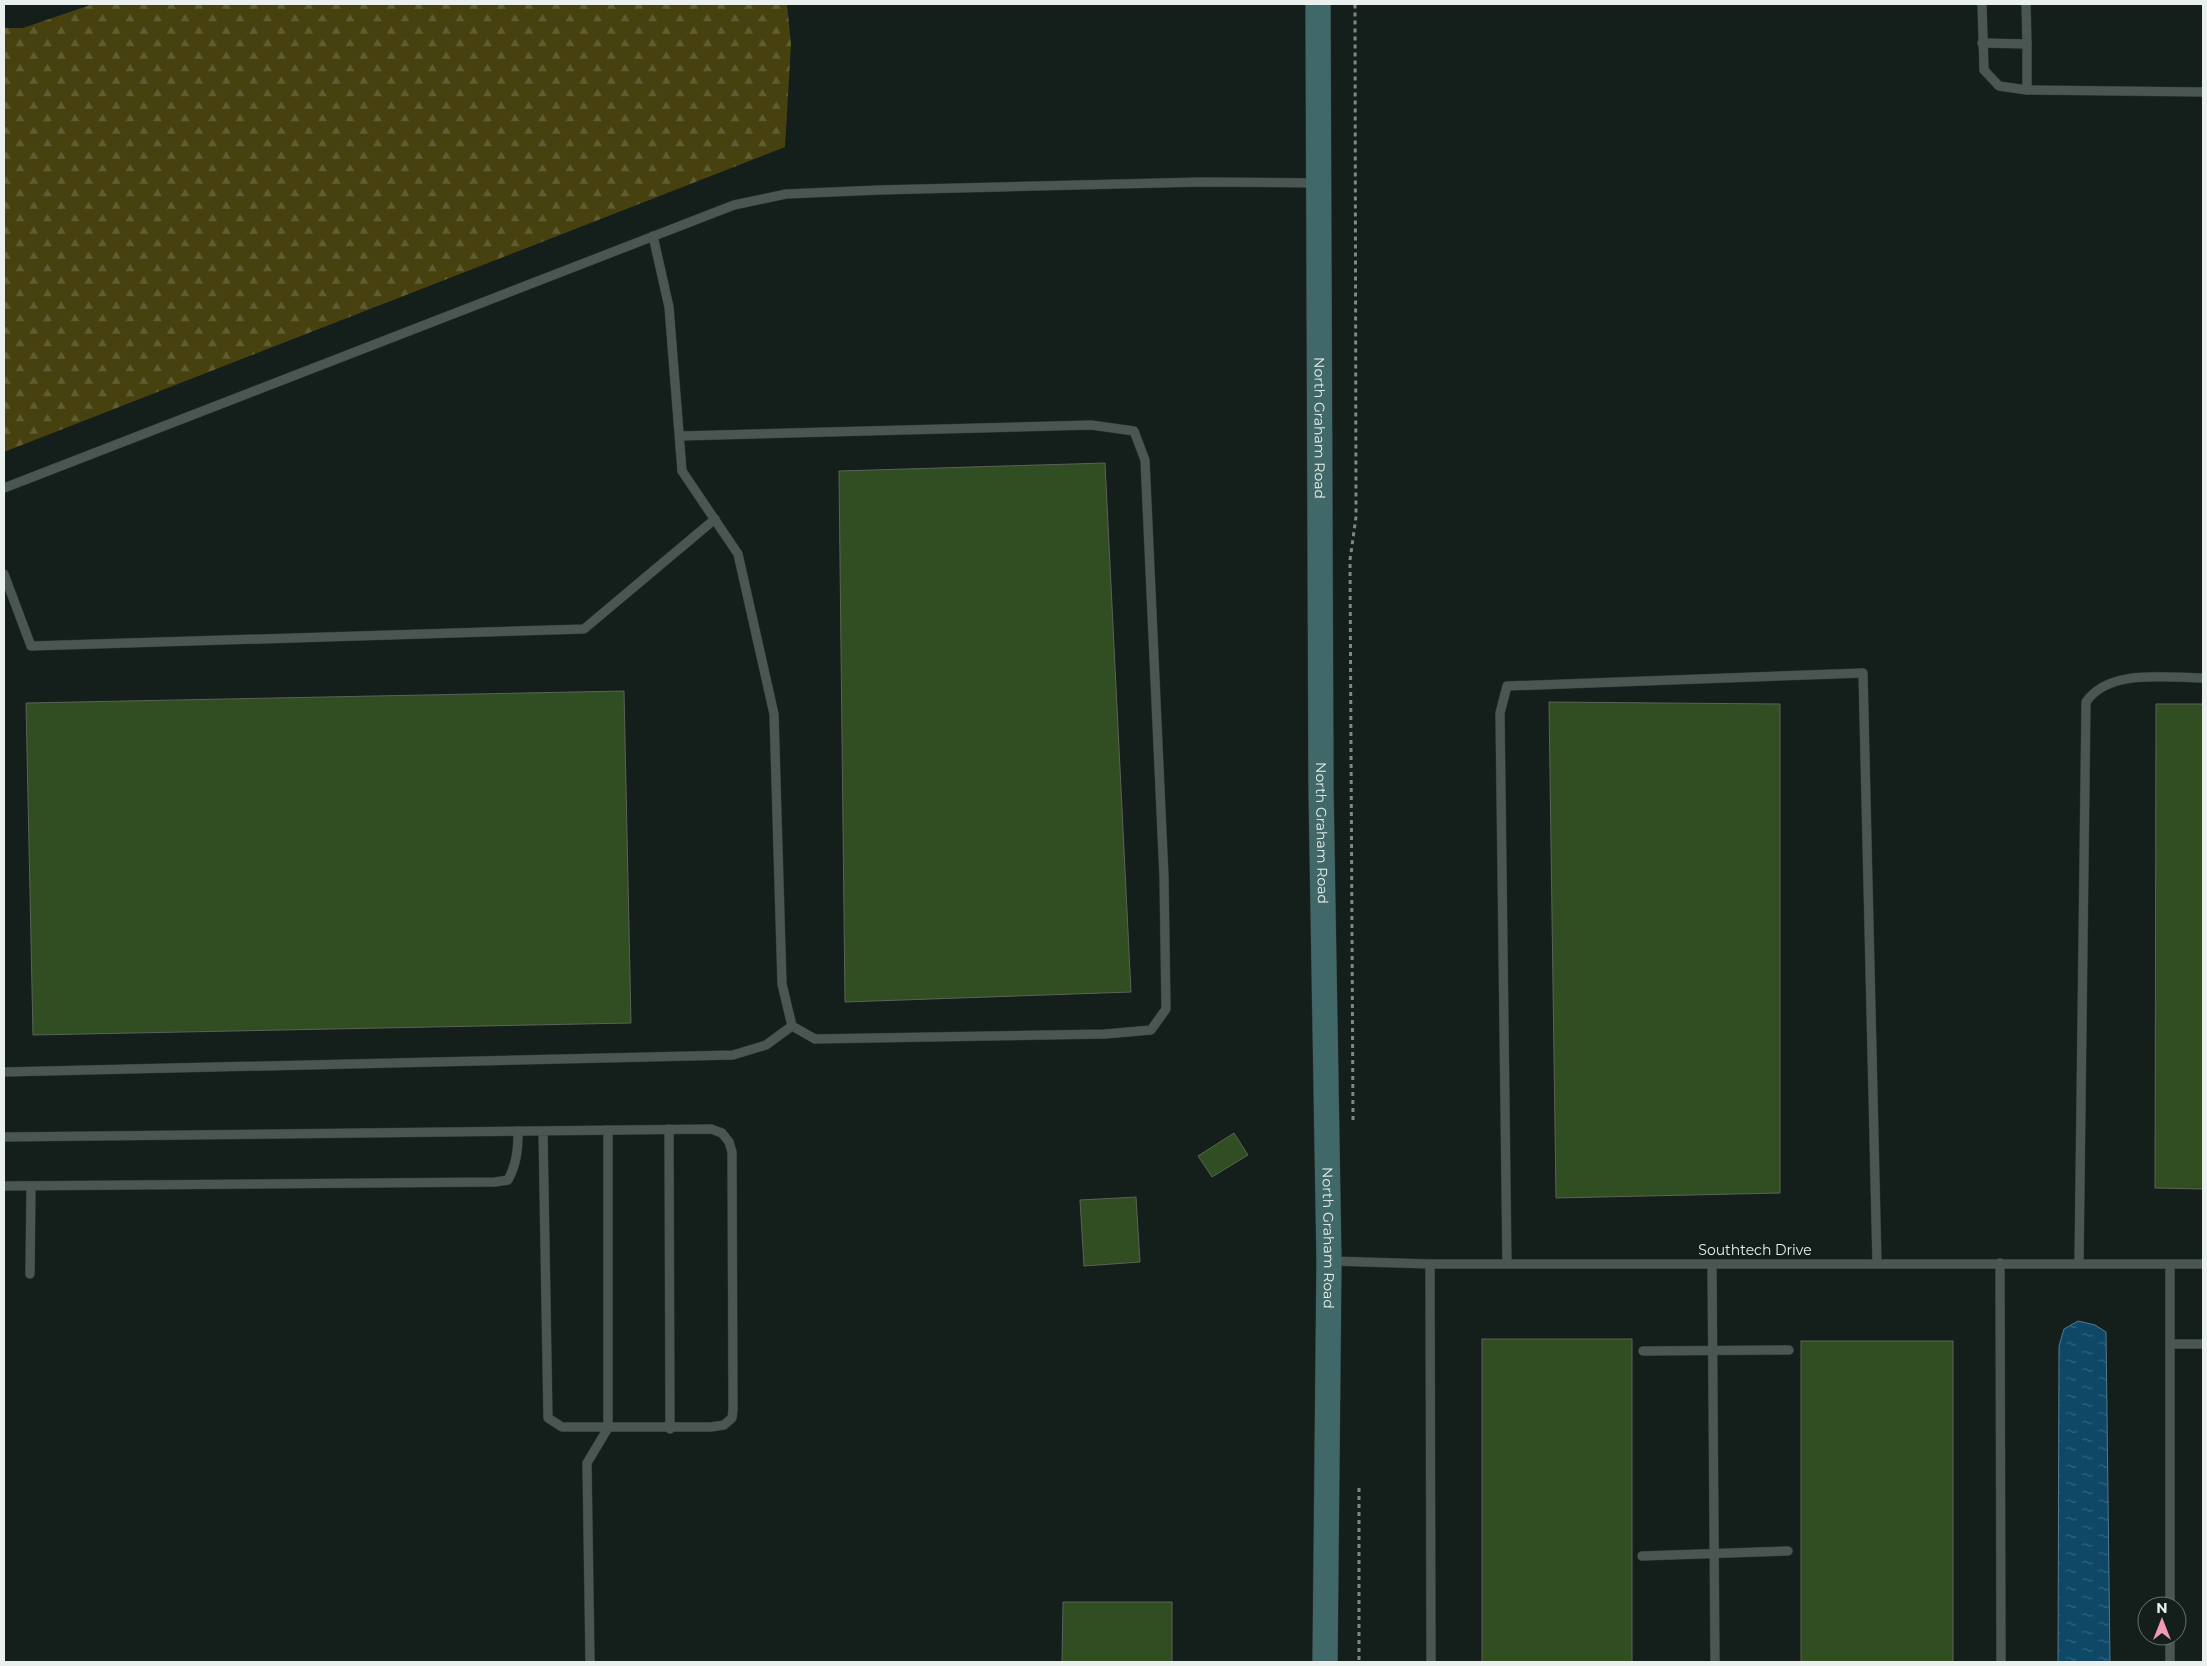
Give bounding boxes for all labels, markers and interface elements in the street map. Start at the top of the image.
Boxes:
street label: North Graham Road [1310,357,1329,499]
street label: North Graham Road [1312,762,1332,904]
street label: North Graham Road [1318,1167,1338,1309]
street label: Southtech Drive [1698,1241,1812,1259]
north arrow [2137,1596,2187,1646]
text: N [2156,1599,2168,1617]

